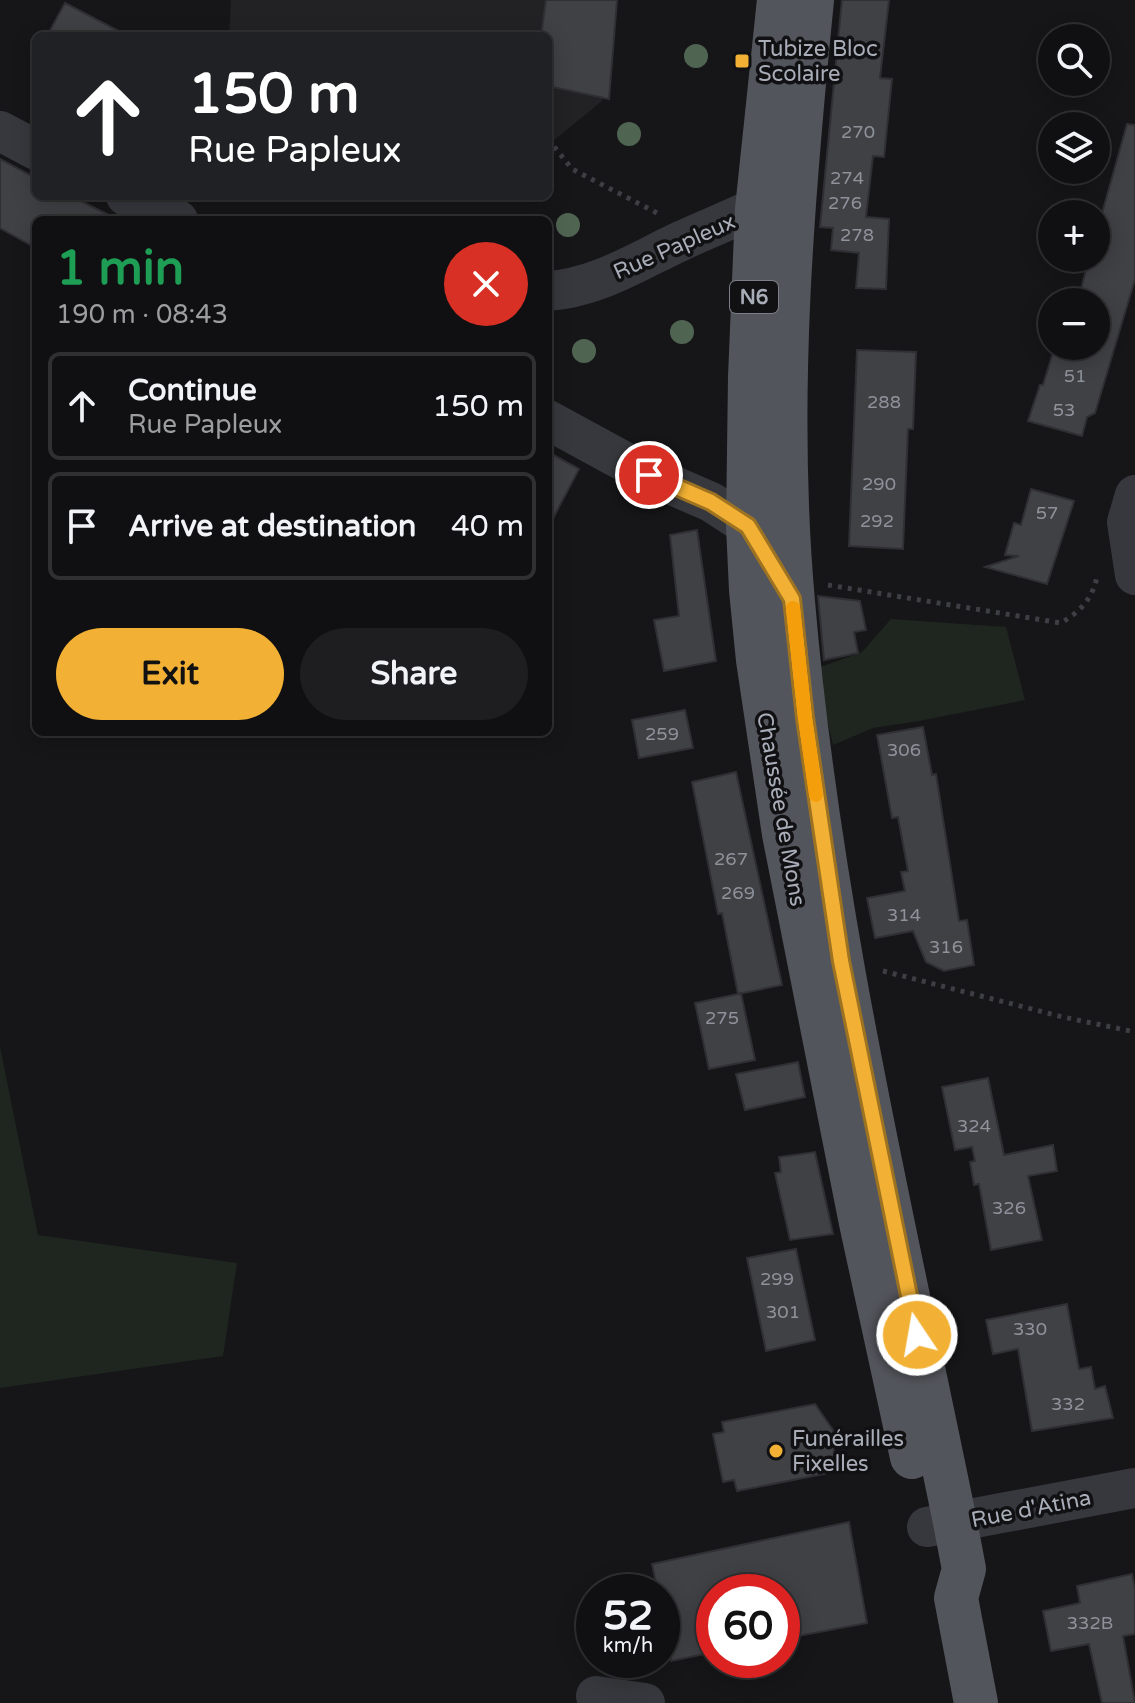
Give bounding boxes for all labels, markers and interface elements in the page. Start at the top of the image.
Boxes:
map controls [1038,24,1110,360]
button: search [1038,24,1110,96]
place label: Tubize Bloc Scolaire [758,36,878,87]
marker: Tubize Bloc Scolaire [733,52,751,70]
text: 150 m [188,61,359,128]
icon: ahead [56,64,160,168]
button: layers [1038,112,1110,184]
house number: 270 [841,121,875,143]
text: Rue Papleux [188,129,402,172]
house number: 274 [830,167,864,189]
house number: 276 [828,192,862,214]
button: + [1038,200,1110,272]
street label: Rue Papleux [609,208,739,285]
house number: 278 [840,224,874,246]
text: 1 min [56,240,184,298]
button: close [444,242,528,326]
road number: N6 [730,281,778,313]
button: − [1038,288,1110,360]
text: 190 m · 08:43 [56,299,228,330]
house number: 51 [1064,365,1086,387]
text: Continue [128,372,257,409]
icon: ahead [60,384,104,428]
text: 150 m [432,388,524,425]
house number: 288 [867,391,901,413]
house number: 53 [1053,399,1075,421]
text: Rue Papleux [128,409,282,440]
pin [615,441,683,509]
icon: arrive [627,453,671,497]
house number: 290 [862,473,896,495]
house number: 57 [1036,502,1058,524]
icon: arrive [60,504,104,548]
text: Arrive at destination [128,508,416,545]
text: 40 m [451,508,524,545]
house number: 292 [860,510,894,532]
button: Exit [56,628,284,720]
button: Share [300,628,528,720]
street label: Chaussée de Mons [751,710,811,908]
house number: 259 [645,723,679,745]
house number: 306 [887,739,921,761]
house number: 267 [714,848,748,870]
house number: 269 [721,882,755,904]
house number: 314 [887,904,921,926]
house number: 316 [929,936,963,958]
house number: 275 [705,1007,739,1029]
house number: 324 [957,1115,991,1137]
house number: 326 [992,1197,1026,1219]
house number: 299 [760,1268,794,1290]
position arrow [875,1293,959,1377]
house number: 301 [766,1301,800,1323]
house number: 330 [1013,1318,1047,1340]
house number: 332 [1051,1393,1085,1415]
place label: Funérailles Fixelles [792,1426,904,1477]
marker: Funérailles Fixelles [767,1442,785,1460]
street label: Rue d'Atina [969,1485,1093,1533]
speed limit sign: 60 [696,1574,800,1678]
text: 52 [603,1592,653,1640]
house number: 332B [1067,1612,1113,1634]
text: km/h [603,1634,653,1658]

